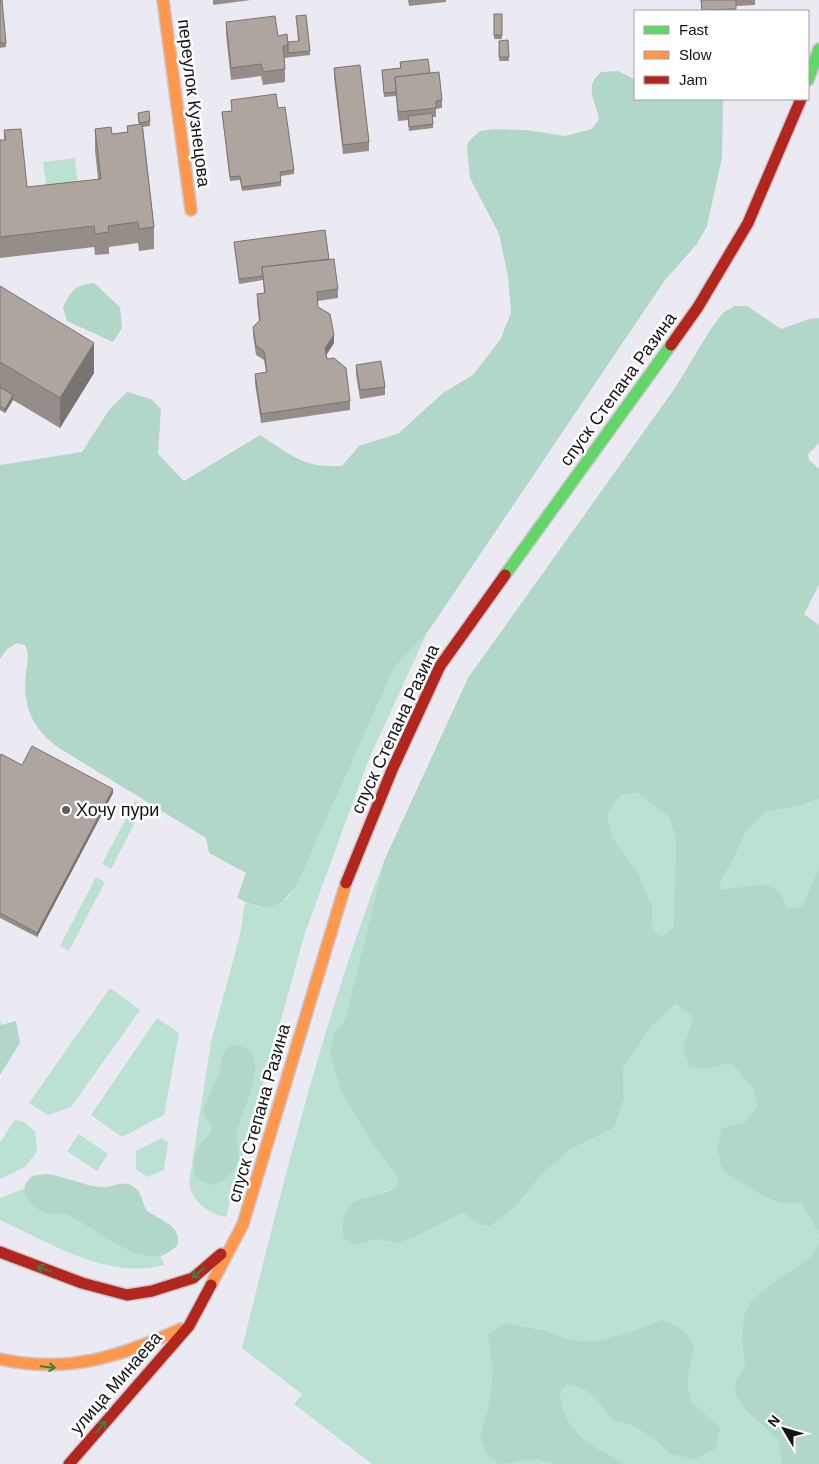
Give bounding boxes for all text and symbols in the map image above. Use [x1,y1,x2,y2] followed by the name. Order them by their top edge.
[634,10,809,100] legend
[174,18,214,189] street label: переулок Кузнецова
[679,21,709,38] text: Fast
[679,46,712,63] text: Slow
[679,71,707,88] text: Jam
[556,308,681,470] street label: спуск Степана Разина
[347,640,443,817] street label: спуск Степана Разина
[76,800,159,820] place label: Хочу пури
[60,804,72,816] marker: Хочу пури
[224,1021,294,1205] street label: спуск Степана Разина
[37,1264,52,1273] one-way arrow
[192,1268,205,1279] one-way arrow
[66,1327,166,1438] street label: улица Минаева
[40,1362,56,1371] one-way arrow
[759,1404,809,1454] north arrow
[764,1412,783,1430] text: N
[95,1421,106,1434] one-way arrow

